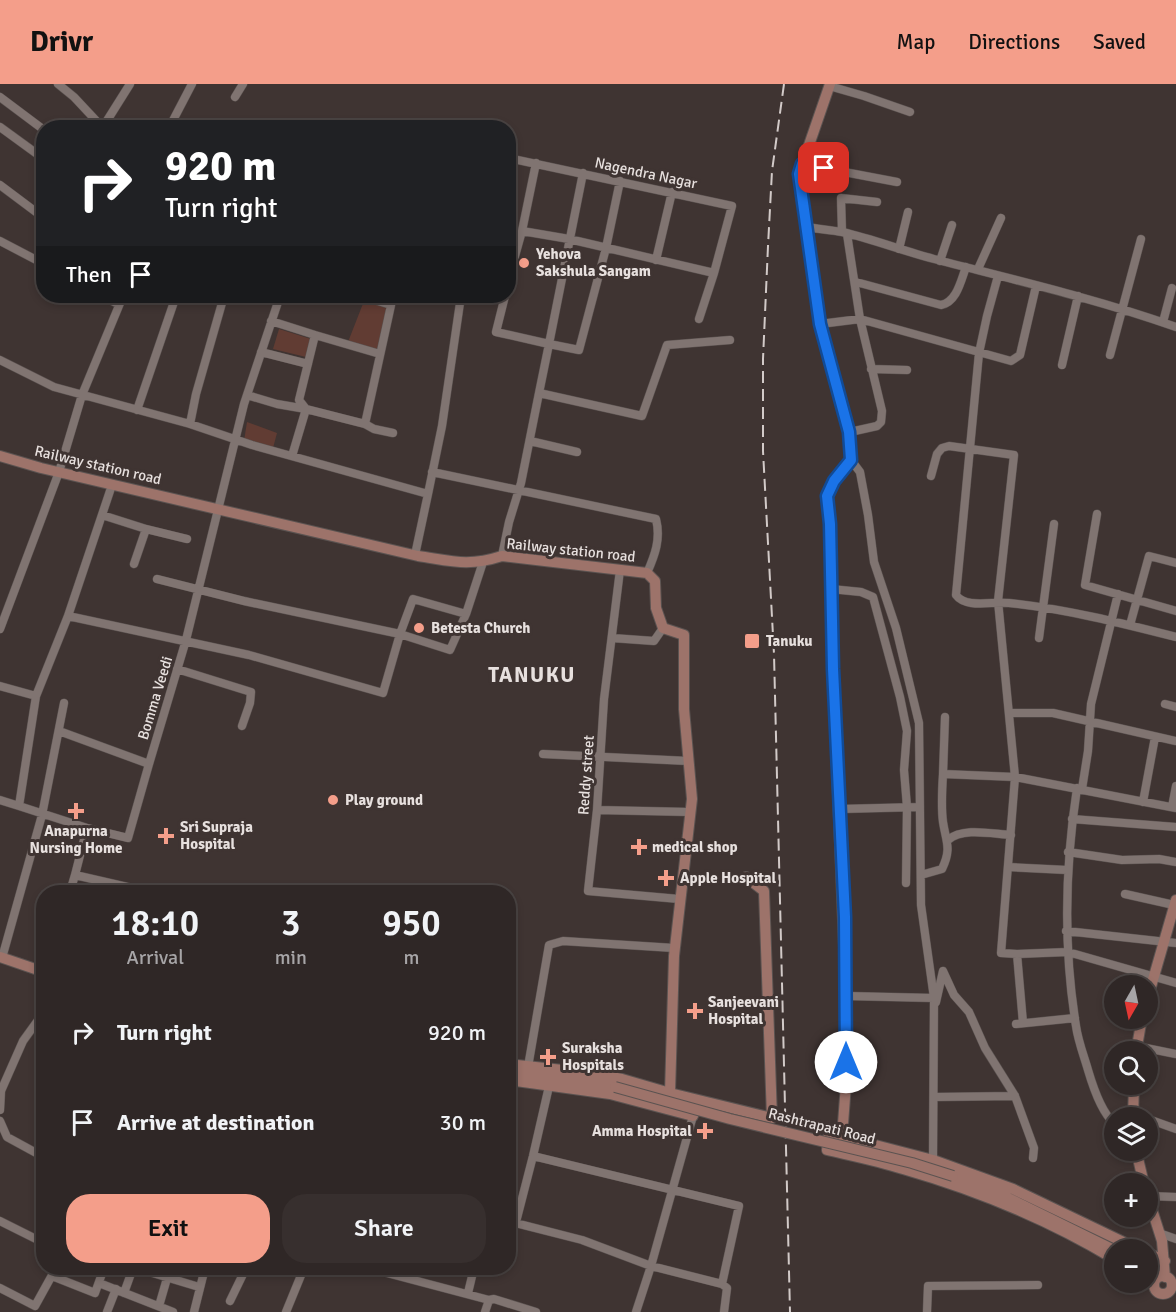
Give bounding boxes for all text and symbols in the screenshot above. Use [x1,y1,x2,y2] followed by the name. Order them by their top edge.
[30,25,93,59] text: Drivr
[897,29,935,55] text: Map
[968,29,1060,55] text: Directions
[1093,29,1146,55] text: Saved
[165,141,276,192] text: 920 m
[798,142,849,193] pin
[66,144,144,222] icon: right
[807,151,840,184] icon: arrive
[593,153,699,193] street label: Nagendra Nagar
[165,192,278,225] text: Turn right
[535,245,651,280] place label: Yehova Sakshula Sangam
[517,256,531,270] marker: Yehova Sakshula Sangam
[124,258,157,291] icon: arrive
[66,261,112,288] text: Then
[33,442,163,488] street label: Railway station road
[506,534,637,566] street label: Railway station road
[431,619,530,637] place label: Betesta Church
[412,621,426,635] marker: Betesta Church
[743,632,761,650] marker: Tanuku
[766,632,813,650] place label: Tanuku
[134,654,176,742] street label: Bomma Veedi
[488,662,576,688] district label: TANUKU
[574,735,598,815] street label: Reddy street
[345,791,423,809] place label: Play ground
[326,793,340,807] marker: Play ground
[67,802,85,820] marker: Anapurna Nursing Home
[180,818,253,853] place label: Sri Supraja Hospital
[29,822,123,857] place label: Anapurna Nursing Home
[157,827,175,845] marker: Sri Supraja Hospital
[630,838,648,856] marker: medical shop
[652,838,738,856] place label: medical shop
[657,869,675,887] marker: Apple Hospital
[680,869,777,887] place label: Apple Hospital
[111,901,199,946] text: 18:10
[281,901,301,946] text: 3
[382,901,441,946] text: 950
[127,945,184,970] text: Arrival
[275,945,307,970] text: min
[403,945,419,970] text: m
[1104,975,1158,1029] north arrow
[1104,975,1158,1293] map controls
[708,993,779,1028] place label: Sanjeevani Hospital
[686,1002,704,1020] marker: Sanjeevani Hospital
[66,1016,99,1049] icon: right
[117,1019,212,1046] text: Turn right
[428,1019,486,1046] text: 920 m
[814,1030,878,1094] position arrow
[562,1039,624,1074] place label: Suraksha Hospitals
[1104,1041,1158,1095] button: search
[539,1048,557,1066] marker: Suraksha Hospitals
[767,1104,877,1148] street label: Rashtrapati Road
[66,1106,99,1139] icon: arrive
[1104,1107,1158,1161] button: layers
[117,1109,314,1136] text: Arrive at destination
[440,1109,486,1136] text: 30 m
[592,1122,692,1140] place label: Amma Hospital
[696,1122,714,1140] marker: Amma Hospital
[1104,1173,1158,1227] button: +
[66,1194,270,1263] button: Exit
[282,1194,486,1263] button: Share
[1104,1239,1158,1293] button: −

